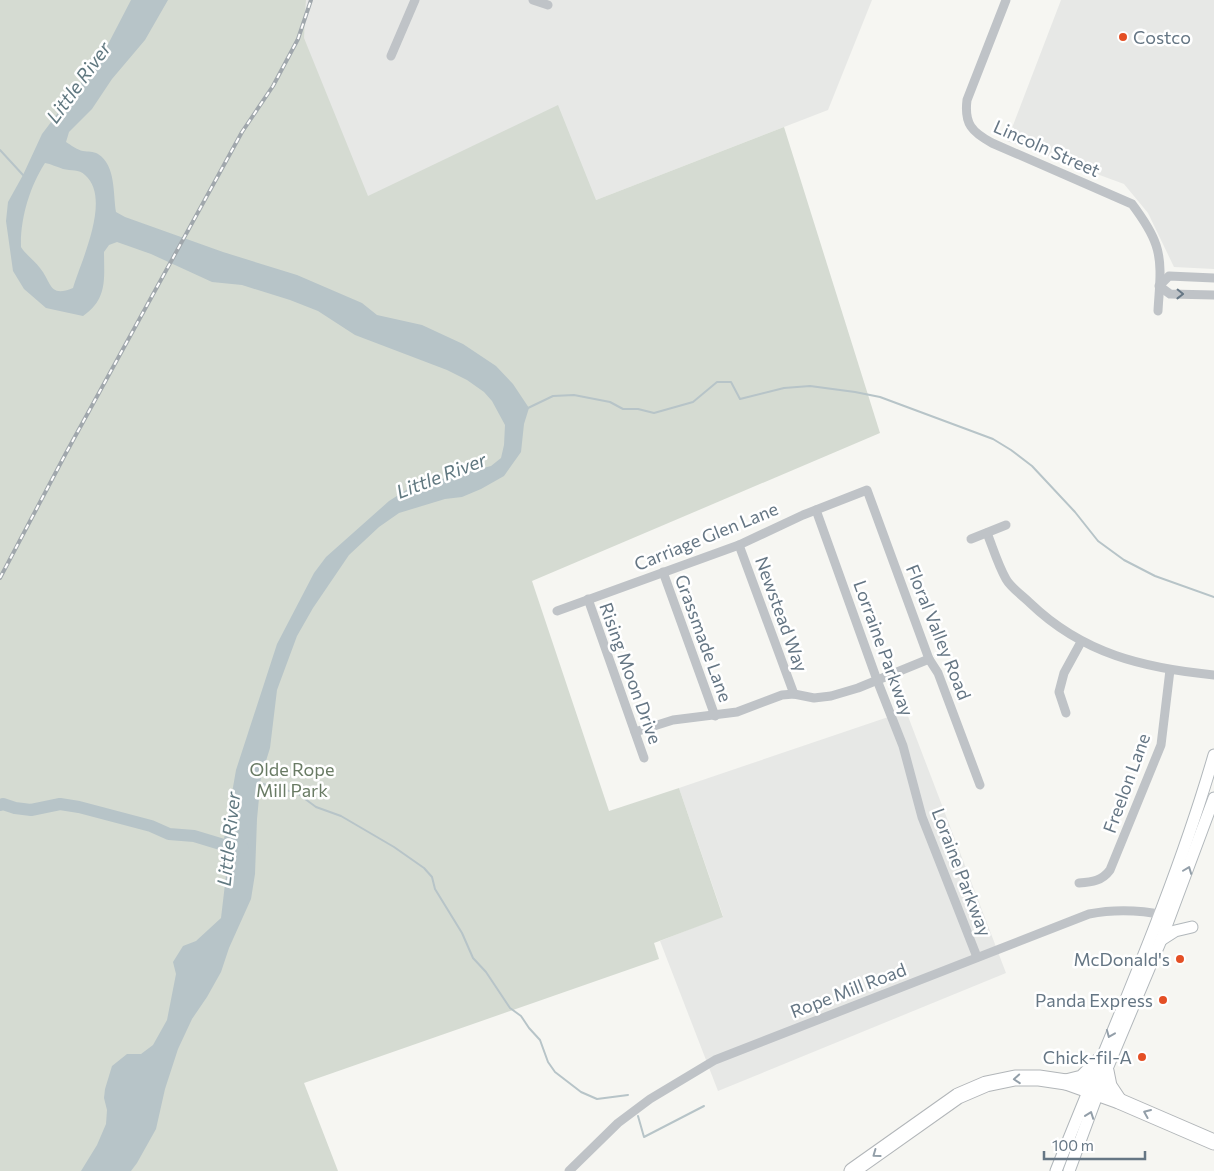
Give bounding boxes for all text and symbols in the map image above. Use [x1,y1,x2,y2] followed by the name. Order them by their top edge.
[1133,26,1191,48] place label: Costco
[1117,31,1129,43] marker: Costco
[41,36,116,127] water label: Little River
[990,115,1104,181] street label: Lincoln Street
[1177,289,1185,299] one-way arrow
[393,447,491,503] water label: Little River
[631,497,781,575] street label: Carriage Glen Lane
[751,553,813,675] street label: Newstead Way
[902,561,976,703] street label: Floral Valley Road
[671,571,737,705] street label: Grassmade Lane
[849,577,919,719] street label: Lorraine Parkway
[595,599,667,747] street label: Rising Moon Drive
[1098,730,1154,836] street label: Freelon Lane
[250,758,334,801] park label: Olde Rope Mill Park
[212,789,245,887] water label: Little River
[927,805,997,939] street label: Loraine Parkway
[1182,866,1192,875] one-way arrow
[1073,948,1170,970] place label: McDonald's
[1174,953,1186,965] marker: McDonald's
[787,958,909,1022] street label: Rope Mill Road
[1035,989,1153,1011] place label: Panda Express
[1157,994,1169,1006] marker: Panda Express
[1106,1029,1117,1038] one-way arrow
[1043,1046,1132,1068] place label: Chick-fil-A
[1136,1051,1148,1063] marker: Chick-fil-A
[1013,1073,1021,1084] one-way arrow
[1143,1108,1152,1119] one-way arrow
[1084,1111,1094,1119] one-way arrow
[1044,1128,1145,1160] scale bar
[1052,1136,1094,1154] text: 100 m
[873,1148,882,1157] one-way arrow

